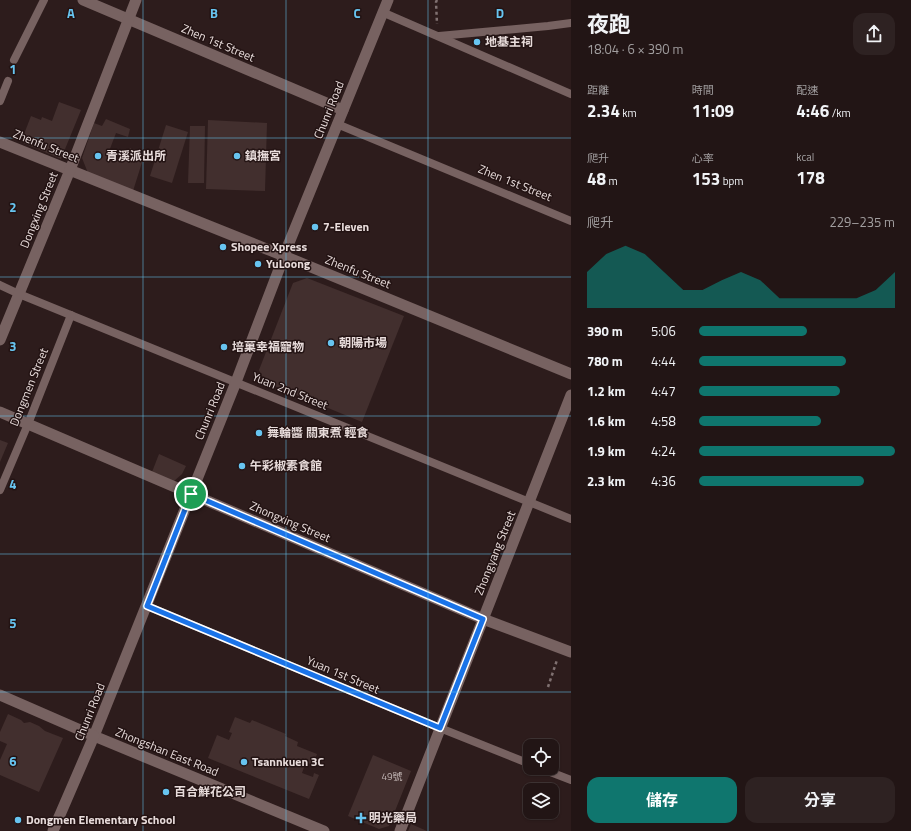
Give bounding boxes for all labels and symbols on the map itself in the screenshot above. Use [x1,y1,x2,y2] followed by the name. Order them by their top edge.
[67,3,75,23] text: A
[210,3,218,23] text: B
[353,3,361,23] text: C
[496,3,504,23] text: D
[179,19,259,67] street label: Zhen 1st Street
[485,32,533,51] place label: 地基主祠
[472,37,482,47] marker: 地基主祠
[9,59,17,79] text: 1
[308,78,349,142] street label: Chunri Road
[10,124,83,168] street label: Zhenfu Street
[106,146,166,165] place label: 青溪派出所
[245,146,281,165] place label: 鎮撫宮
[93,151,103,161] marker: 青溪派出所
[232,151,242,161] marker: 鎮撫宮
[475,159,556,206] street label: Zhen 1st Street
[15,168,63,251] street label: Dongxing Street
[9,197,17,217] text: 2
[323,217,369,236] place label: 7-Eleven
[310,222,320,232] marker: 7-Eleven
[231,237,308,256] place label: Shopee Xpress
[218,242,228,252] marker: Shopee Xpress
[322,250,395,294] street label: Zhenfu Street
[266,254,311,273] place label: YuLoong
[253,259,263,269] marker: YuLoong
[339,333,387,352] place label: 朝陽市場
[9,336,17,356] text: 3
[232,337,304,356] place label: 培菓幸福寵物
[326,338,336,348] marker: 朝陽市場
[219,342,229,352] marker: 培菓幸福寵物
[4,344,53,429] street label: Dongmen Street
[249,367,332,415] street label: Yuan 2nd Street
[189,379,230,443] street label: Chunri Road
[267,423,368,442] place label: 舞輪醬 關東煮 輕食
[254,428,264,438] marker: 舞輪醬 關東煮 輕食
[250,456,322,475] place label: 午彩椒素食館
[237,461,247,471] marker: 午彩椒素食館
[9,474,17,494] text: 4
[174,477,208,511] pin
[247,496,334,547] street label: Zhongxing Street
[469,507,520,598] street label: Zhongyang Street
[9,613,17,633] text: 5
[304,651,383,699] street label: Yuan 1st Street
[69,680,110,744] street label: Chunri Road
[113,722,222,781] street label: Zhongshan East Road
[9,751,17,771] text: 6
[252,752,324,771] place label: Tsannkuen 3C
[239,757,249,767] marker: Tsannkuen 3C
[381,769,403,784] house number: 49號
[174,782,246,801] place label: 百合鮮花公司
[161,787,171,797] marker: 百合鮮花公司
[369,808,417,827] place label: 明光藥局
[26,810,176,829] place label: Dongmen Elementary School
[356,813,366,823] marker: 明光藥局
[13,815,23,825] marker: Dongmen Elementary School

